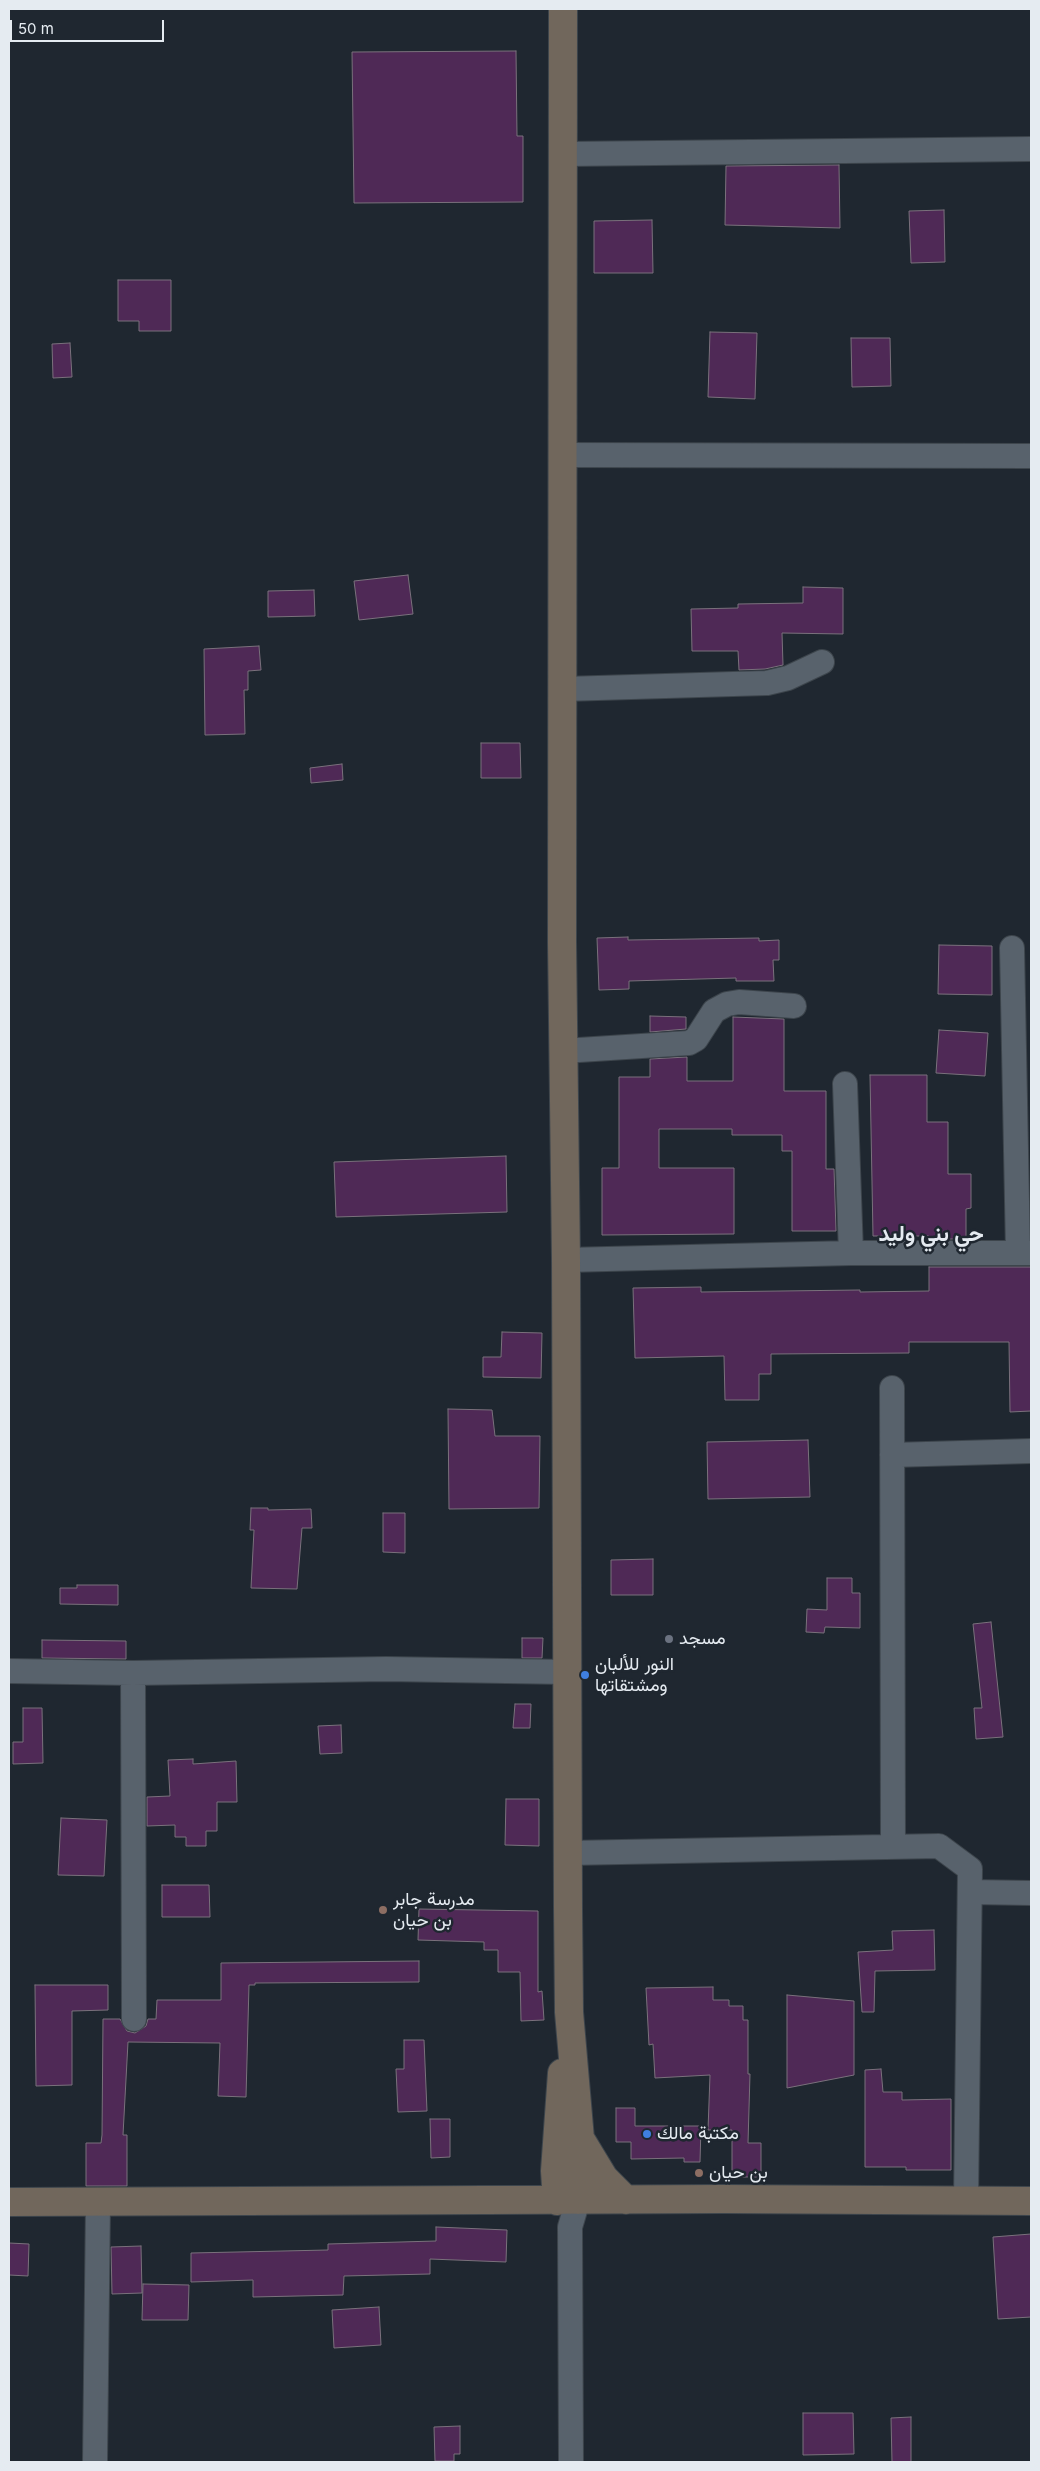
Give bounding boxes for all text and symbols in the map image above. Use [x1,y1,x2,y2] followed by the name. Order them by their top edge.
[12,10,166,42] scale bar
[18,19,54,38] text: 50 m
[878,1221,984,1247] district label: حي بني وليد
[679,1628,726,1650] place label: مسجد
[663,1633,675,1645] marker: مسجد
[595,1654,674,1696] place label: النور للألبان ومشتقاتها
[579,1669,591,1681] marker: النور للألبان ومشتقاتها
[393,1889,475,1932] place label: مدرسة جابر بن حيان
[377,1904,389,1916] marker: مدرسة جابر بن حيان
[657,2123,739,2145] place label: مكتبة مالك
[641,2128,653,2140] marker: مكتبة مالك
[709,2162,768,2184] place label: بن حيان
[693,2167,705,2179] marker: بن حيان

